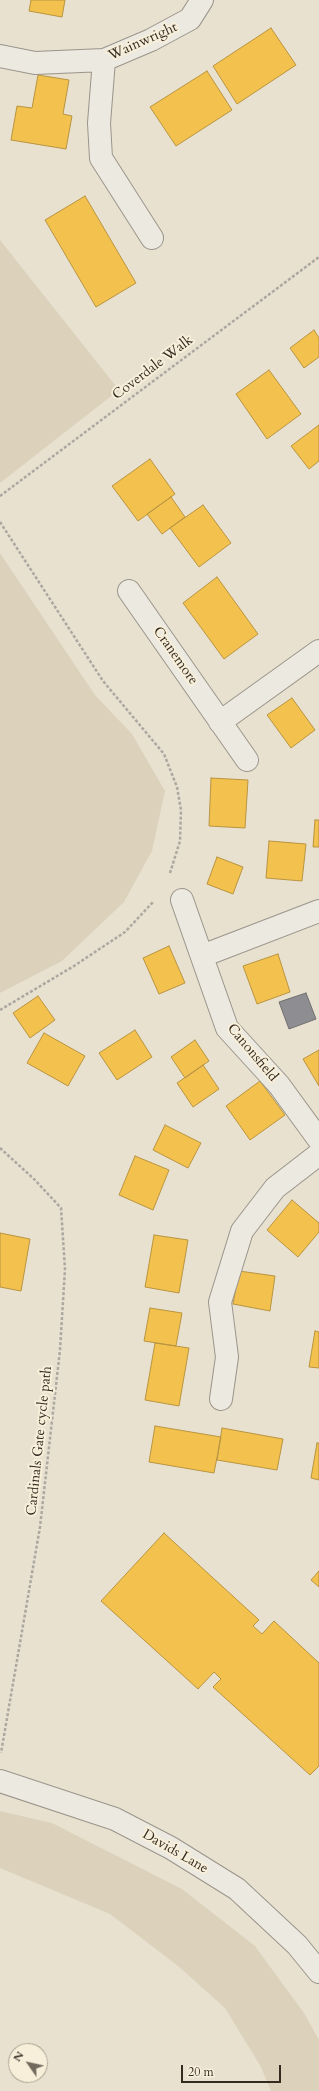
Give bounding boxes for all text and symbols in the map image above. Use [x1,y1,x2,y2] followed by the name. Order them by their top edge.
[106,19,180,65] street label: Wainwright
[109,332,197,404] street label: Coverdale Walk
[149,624,201,688] street label: Cranemore
[223,1021,281,1085] street label: Canonsfield
[24,1365,56,1517] street label: Cardinals Gate cycle path
[139,1826,211,1878] street label: Davids Lane
[8,2043,48,2083] north arrow
[10,2048,27,2065] text: N
[183,2057,283,2083] scale bar
[188,2064,214,2080] text: 20 m

